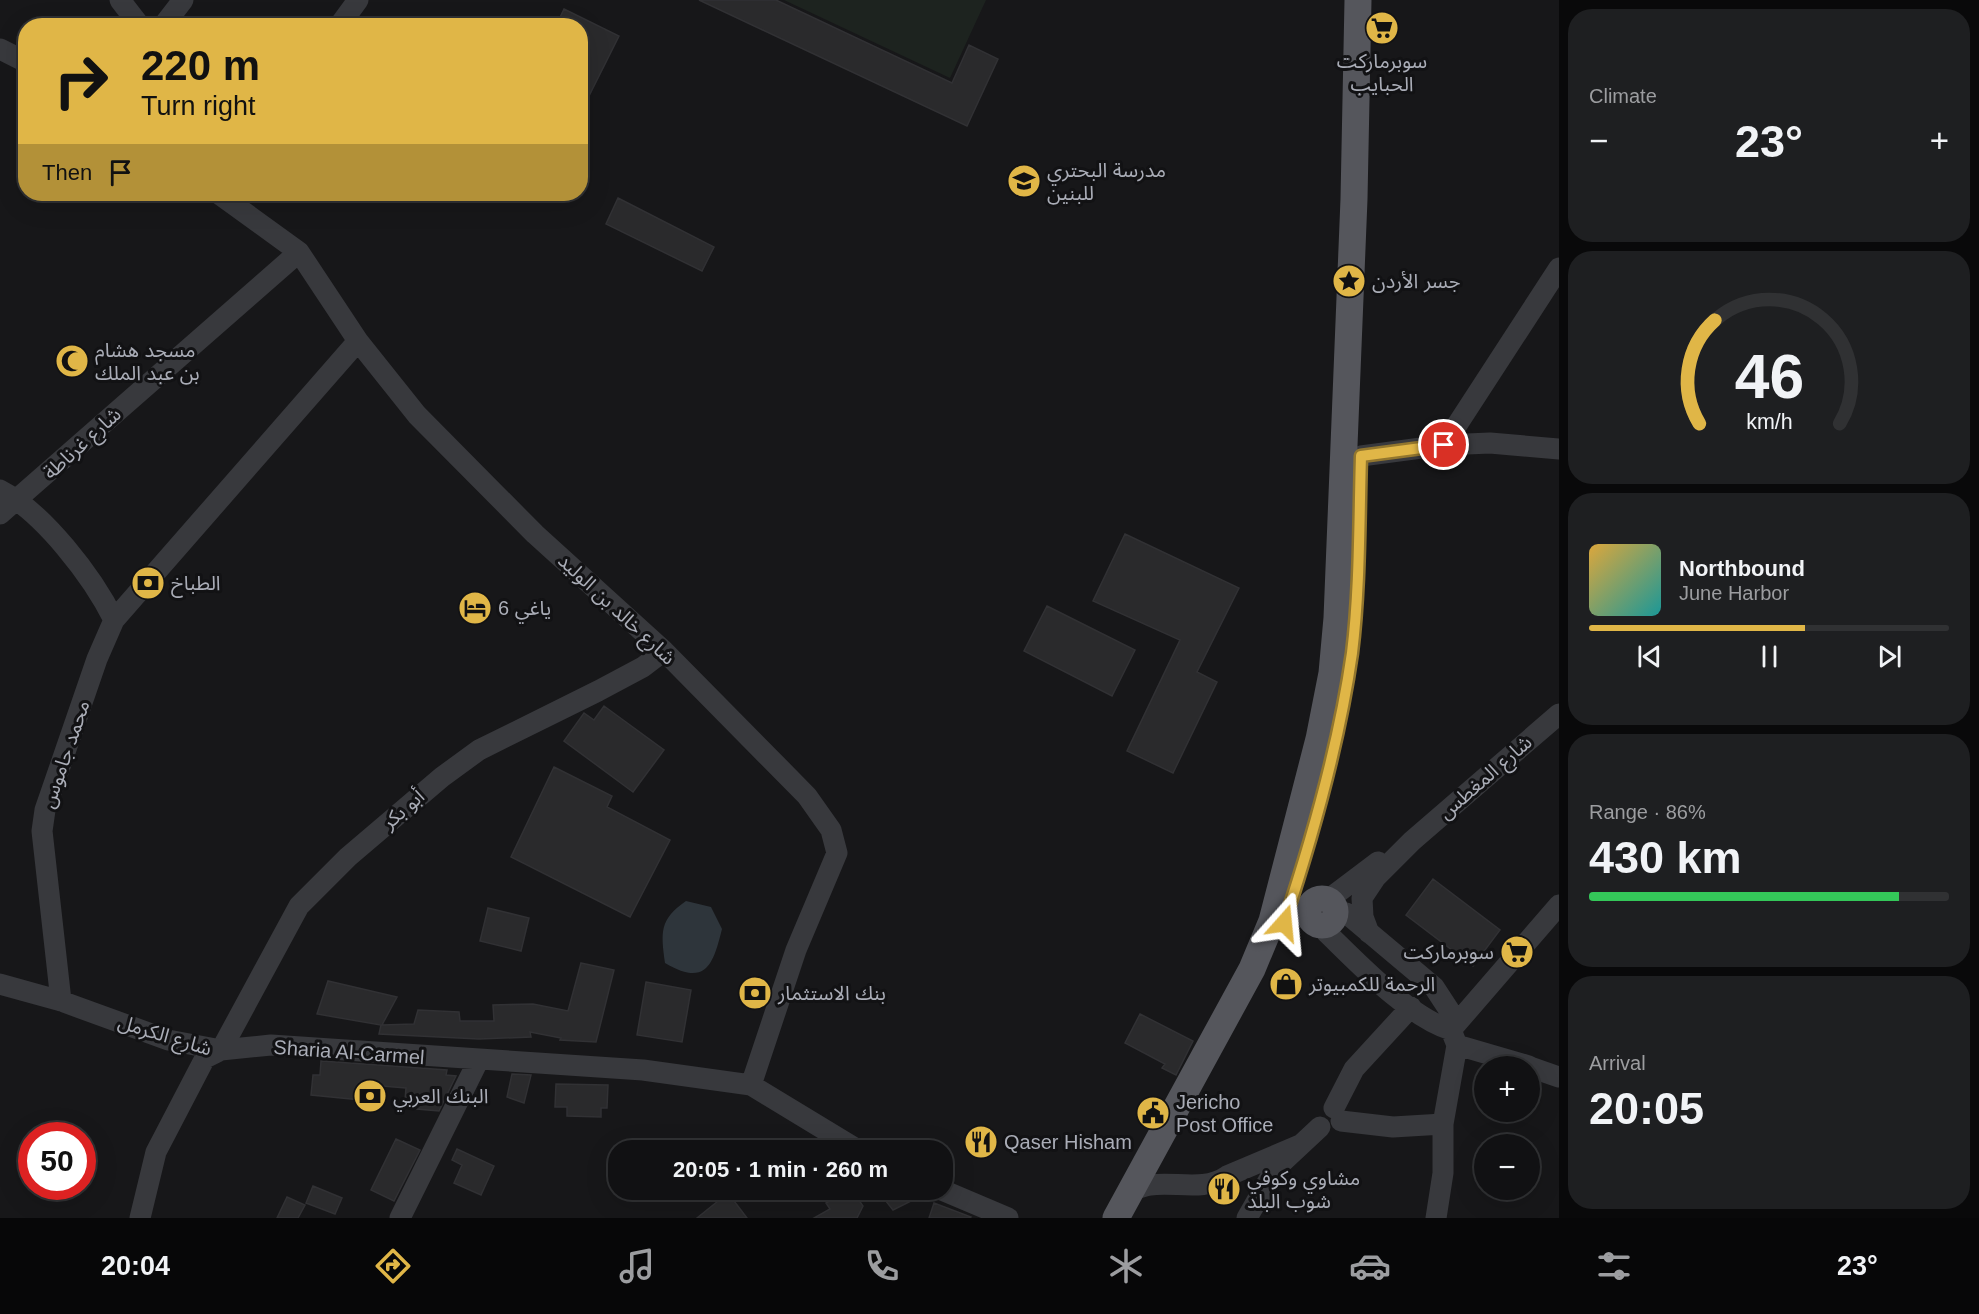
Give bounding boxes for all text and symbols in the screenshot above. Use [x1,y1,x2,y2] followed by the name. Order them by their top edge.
[1364,10,1400,46] supermarket icon: سوبرماركت الحبايب
[42,42,120,120] icon: right
[141,42,260,89] text: 220 m
[1337,50,1427,95] place label: سوبرماركت الحبايب
[1589,85,1657,107] text: Climate
[141,91,256,121] text: Turn right
[1735,116,1803,167] text: 23°
[1589,122,1608,159] text: −
[1930,122,1949,159] text: +
[104,156,137,189] icon: arrive
[1047,159,1166,205] place label: مدرسة البحتري للبنين
[42,160,92,185] text: Then
[1006,163,1042,199] school or university icon: مدرسة البحتري للبنين
[1331,263,1367,299] place icon: جسر الأردن
[1372,270,1461,293] place label: جسر الأردن
[95,339,200,385] place label: مسجد هشام بن عبد الملك
[1734,342,1804,411] text: 46
[54,343,90,379] mosque icon: مسجد هشام بن عبد الملك
[39,403,128,486] street label: شارع غرناطة
[1746,411,1792,435] text: km/h
[1418,419,1469,470] pin
[1427,428,1460,461] icon: arrive
[551,549,680,672] street label: شارع خالد بن الوليد
[1679,556,1805,581] text: Northbound
[130,565,166,601] bank icon: الطباخ
[171,572,221,598] place label: الطباخ
[1679,582,1789,604] text: June Harbor
[457,590,493,626] hotel icon: ياغي 6
[498,597,551,624] place label: ياغي 6
[1633,640,1666,673] icon: previous
[1753,640,1786,673] icon: pause
[1873,640,1906,673] icon: next
[36,697,95,811] street label: محمد جاموس
[1434,731,1539,826] street label: شارع المغطس
[376,784,429,835] street label: أبو بكر
[1589,801,1706,823] text: Range · 86%
[1589,832,1742,883] text: 430 km
[1252,891,1316,955] position arrow
[1499,934,1535,970] supermarket icon: سوبرماركت
[1403,941,1494,964] place label: سوبرماركت
[1268,966,1304,1002] shop icon: الرحمة للكمبيوتر
[1308,973,1435,996] place label: الرحمة للكمبيوتر
[737,975,773,1011] bank icon: بنك الاستثمار
[777,982,886,1005] place label: بنك الاستثمار
[114,1010,215,1064] street label: شارع الكرمل
[273,1036,425,1068] street label: Sharia Al-Carmel
[1589,1052,1646,1074] text: Arrival
[1474,1056,1540,1200] map controls
[1474,1056,1540,1122] button: +
[352,1078,388,1114] bank icon: البنك العربي
[1589,1083,1704,1134] text: 20:05
[393,1085,488,1112] place label: البنك العربي
[1176,1091,1273,1136] place label: Jericho Post Office
[1135,1095,1171,1131] public building icon: Jericho Post Office
[18,1122,96,1200] speed limit sign: 50
[963,1124,999,1160] restaurant icon: Qaser Hisham
[1004,1131,1132,1153] place label: Qaser Hisham
[1474,1134,1540,1200] button: −
[673,1157,888,1182] text: 20:05 · 1 min · 260 m
[1247,1167,1360,1213] place label: مشاوي وكوفي شوب البلد
[1206,1171,1242,1207] restaurant icon: مشاوي وكوفي شوب البلد
[372,1245,414,1287] icon: directions
[616,1245,658,1287] icon: music
[861,1245,903,1287] icon: phone
[1105,1245,1147,1287] icon: climate
[1349,1245,1391,1287] icon: car
[1593,1245,1635,1287] icon: filters
[101,1251,170,1281] text: 20:04
[1837,1251,1878,1281] text: 23°

